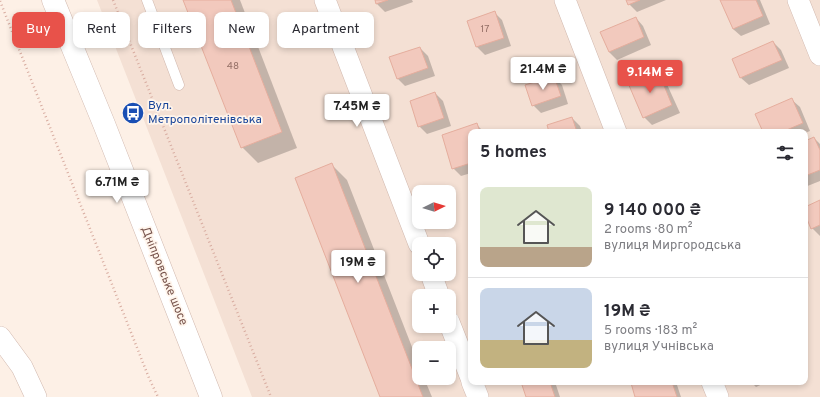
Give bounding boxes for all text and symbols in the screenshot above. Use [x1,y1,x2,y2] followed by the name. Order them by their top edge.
[12,12,65,48] chip: Buy
[73,12,130,48] chip: Rent
[138,12,206,48] chip: Filters
[214,12,269,48] chip: New
[277,12,374,48] chip: Apartment
[481,23,489,36] house number: 17
[506,57,580,91] pin: 21.4M ₴
[227,60,239,73] house number: 48
[613,60,687,94] pin: 9.14M ₴
[519,62,567,78] text: 21.4M ₴
[626,65,674,81] text: 9.14M ₴
[320,94,394,128] pin: 7.45M ₴
[148,98,262,128] place label: Вул. Метрополітенівська
[333,99,381,115] text: 7.45M ₴
[120,100,146,126] bus stop icon: Вул. Метрополітенівська
[480,142,547,164] text: 5 homes
[774,142,796,164] icon: filters
[80,170,154,204] pin: 6.71M ₴
[95,175,139,191] text: 6.71M ₴
[412,185,456,229] north arrow
[412,185,456,385] map controls
[604,200,701,222] text: 9 140 000 ₴
[512,203,560,251] icon: home
[604,222,693,238] text: 2 rooms · 80 m²
[137,224,191,328] street label: Дніпровське шосе
[412,237,456,281] button: locate
[604,238,741,254] text: вулиця Миргородська
[330,250,386,284] pin: 19M ₴
[340,255,376,271] text: 19M ₴
[412,289,456,333] button: +
[604,301,650,323] text: 19M ₴
[512,304,560,352] icon: home
[604,323,697,339] text: 5 rooms · 183 m²
[604,339,714,355] text: вулиця Учнівська
[412,341,456,385] button: −

